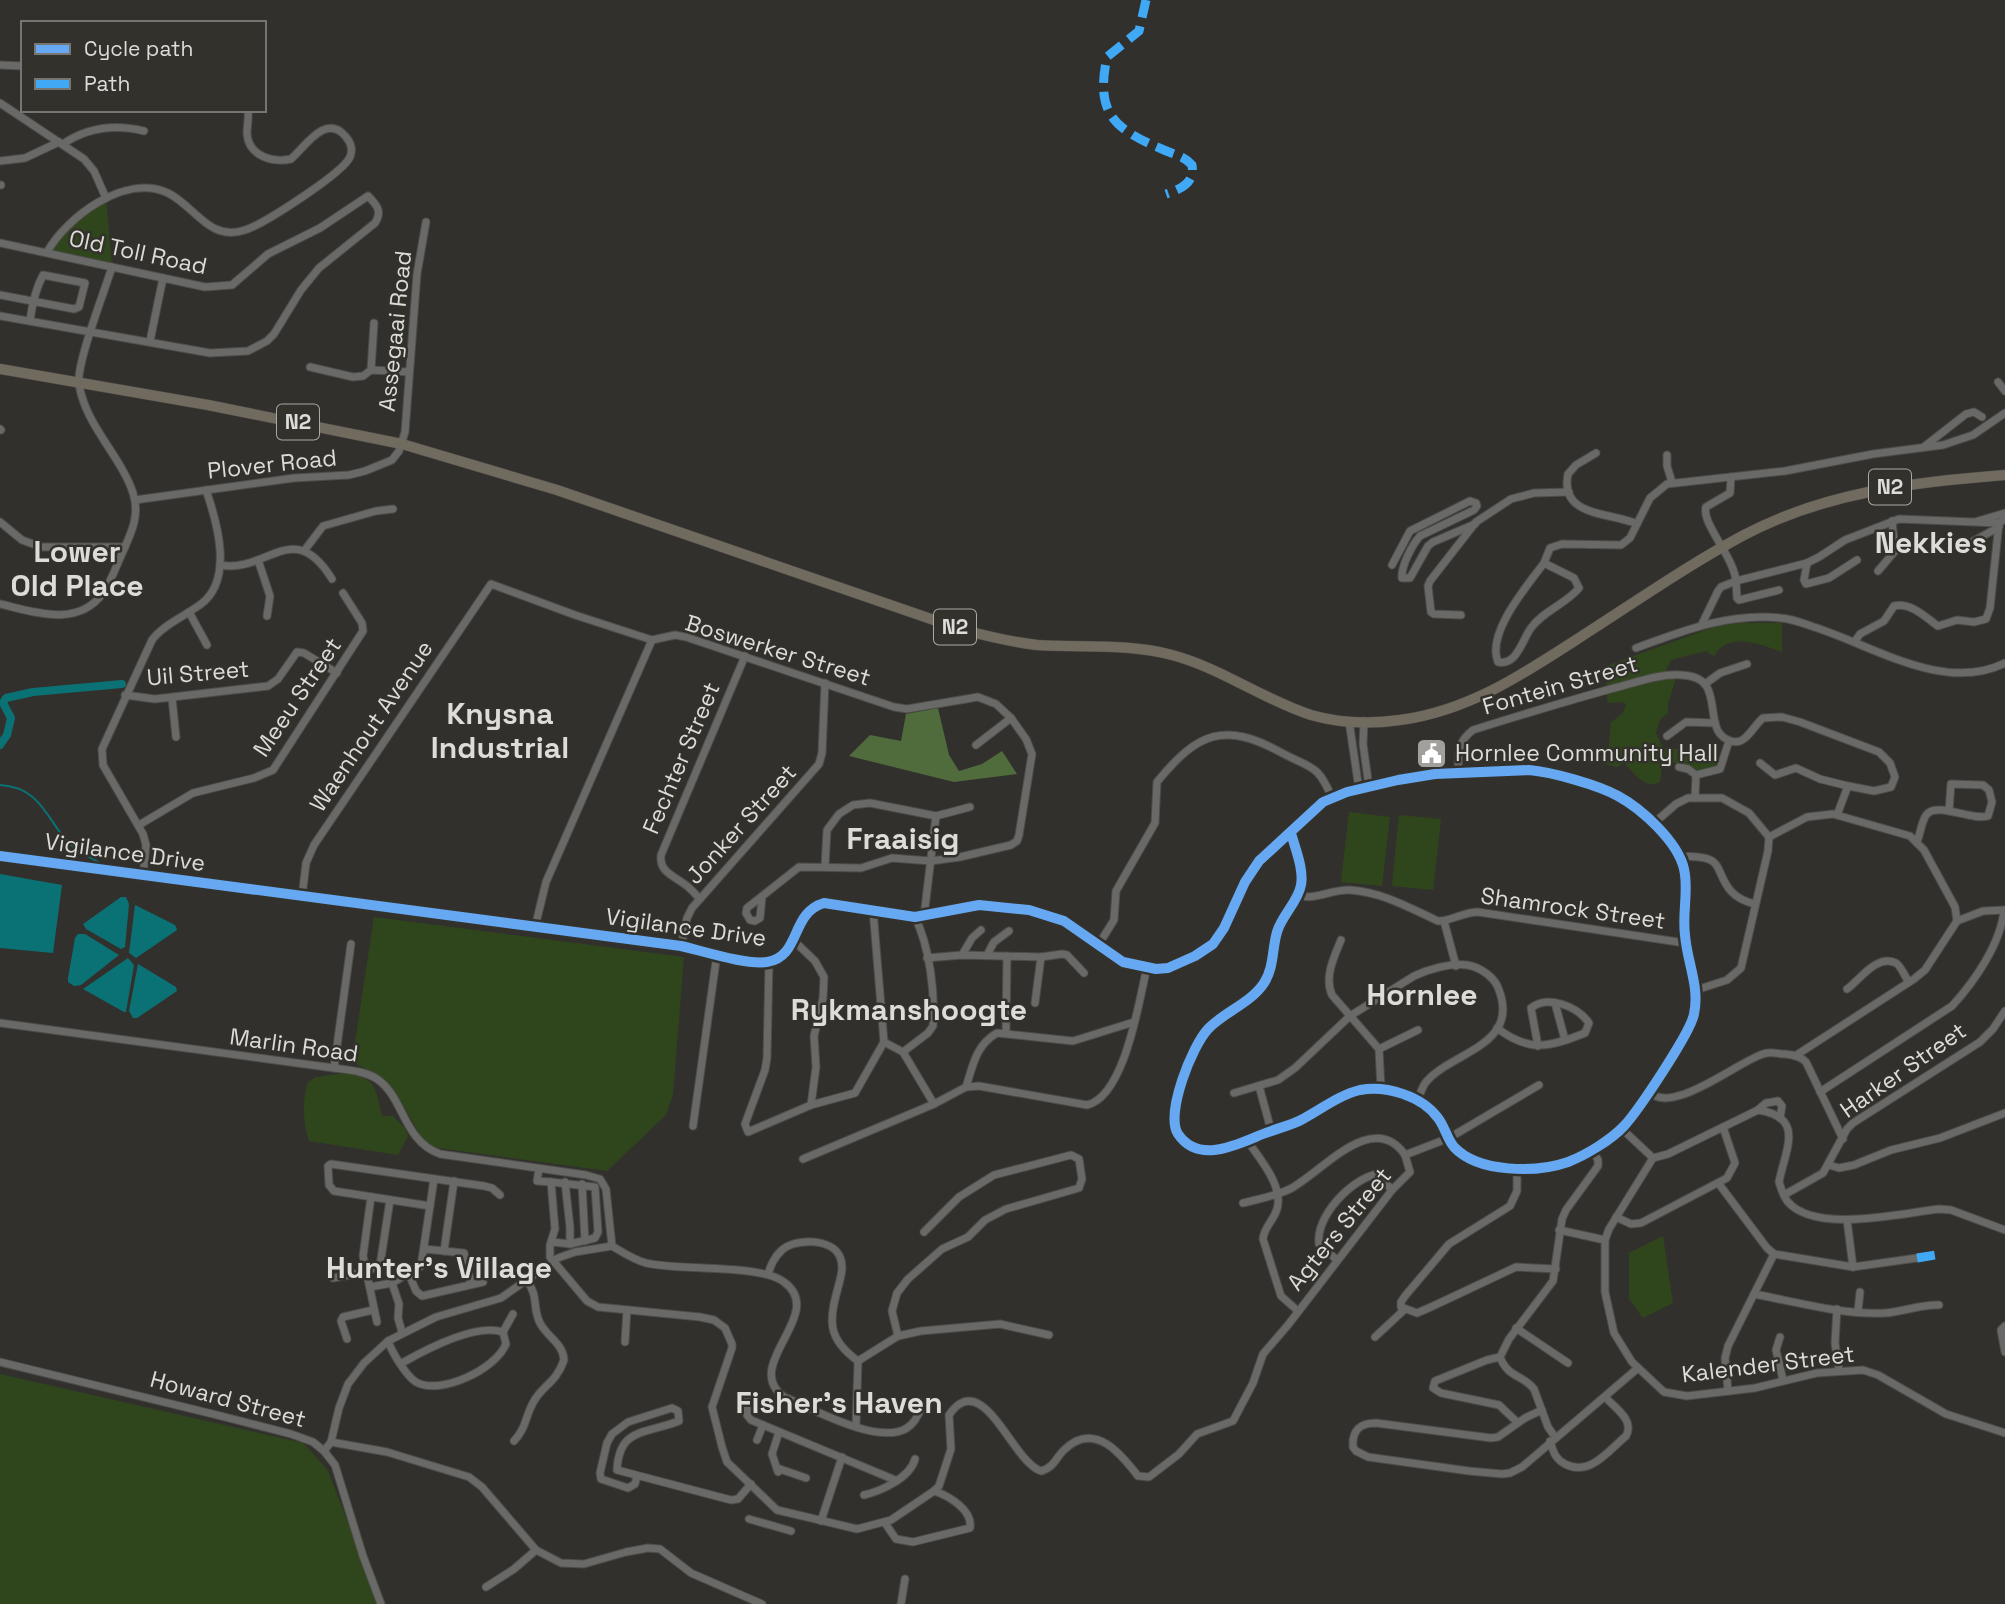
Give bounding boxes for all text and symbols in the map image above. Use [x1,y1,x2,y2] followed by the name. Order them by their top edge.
[21,21,266,112] legend
[84,35,193,62] text: Cycle path
[84,70,130,97] text: Path
[66,223,210,281] street label: Old Toll Road
[372,249,418,413] street label: Assegaai Road
[277,404,319,440] road number: N2
[206,442,338,486] street label: Plover Road
[1869,470,1911,504] road number: N2
[1875,523,1987,562] district label: Nekkies
[10,532,144,605] district label: Lower Old Place
[682,608,874,692] street label: Boswerker Street
[934,610,976,644] road number: N2
[246,632,348,762] street label: Meeu Street
[303,635,439,817] street label: Waenhout Avenue
[1479,649,1641,721] street label: Fontein Street
[145,654,251,692] street label: Uil Street
[636,678,726,838] street label: Fechter Street
[431,694,569,767] district label: Knysna Industrial
[1415,736,1449,770] public building icon: Hornlee Community Hall
[1455,738,1718,768] place label: Hornlee Community Hall
[679,758,803,890] street label: Jonker Street
[846,819,960,858] district label: Fraaisig
[43,826,207,878] street label: Vigilance Drive
[1479,880,1667,936] street label: Shamrock Street
[604,901,768,953] street label: Vigilance Drive
[1367,975,1478,1014] district label: Hornlee
[791,990,1027,1029] district label: Rykmanshoogte
[1834,1015,1972,1125] street label: Harker Street
[228,1021,360,1069] street label: Marlin Road
[1280,1161,1398,1297] street label: Agters Street
[326,1248,552,1287] district label: Hunter's Village
[1680,1339,1856,1389] street label: Kalender Street
[147,1364,309,1434] street label: Howard Street
[735,1383,943,1422] district label: Fisher's Haven

